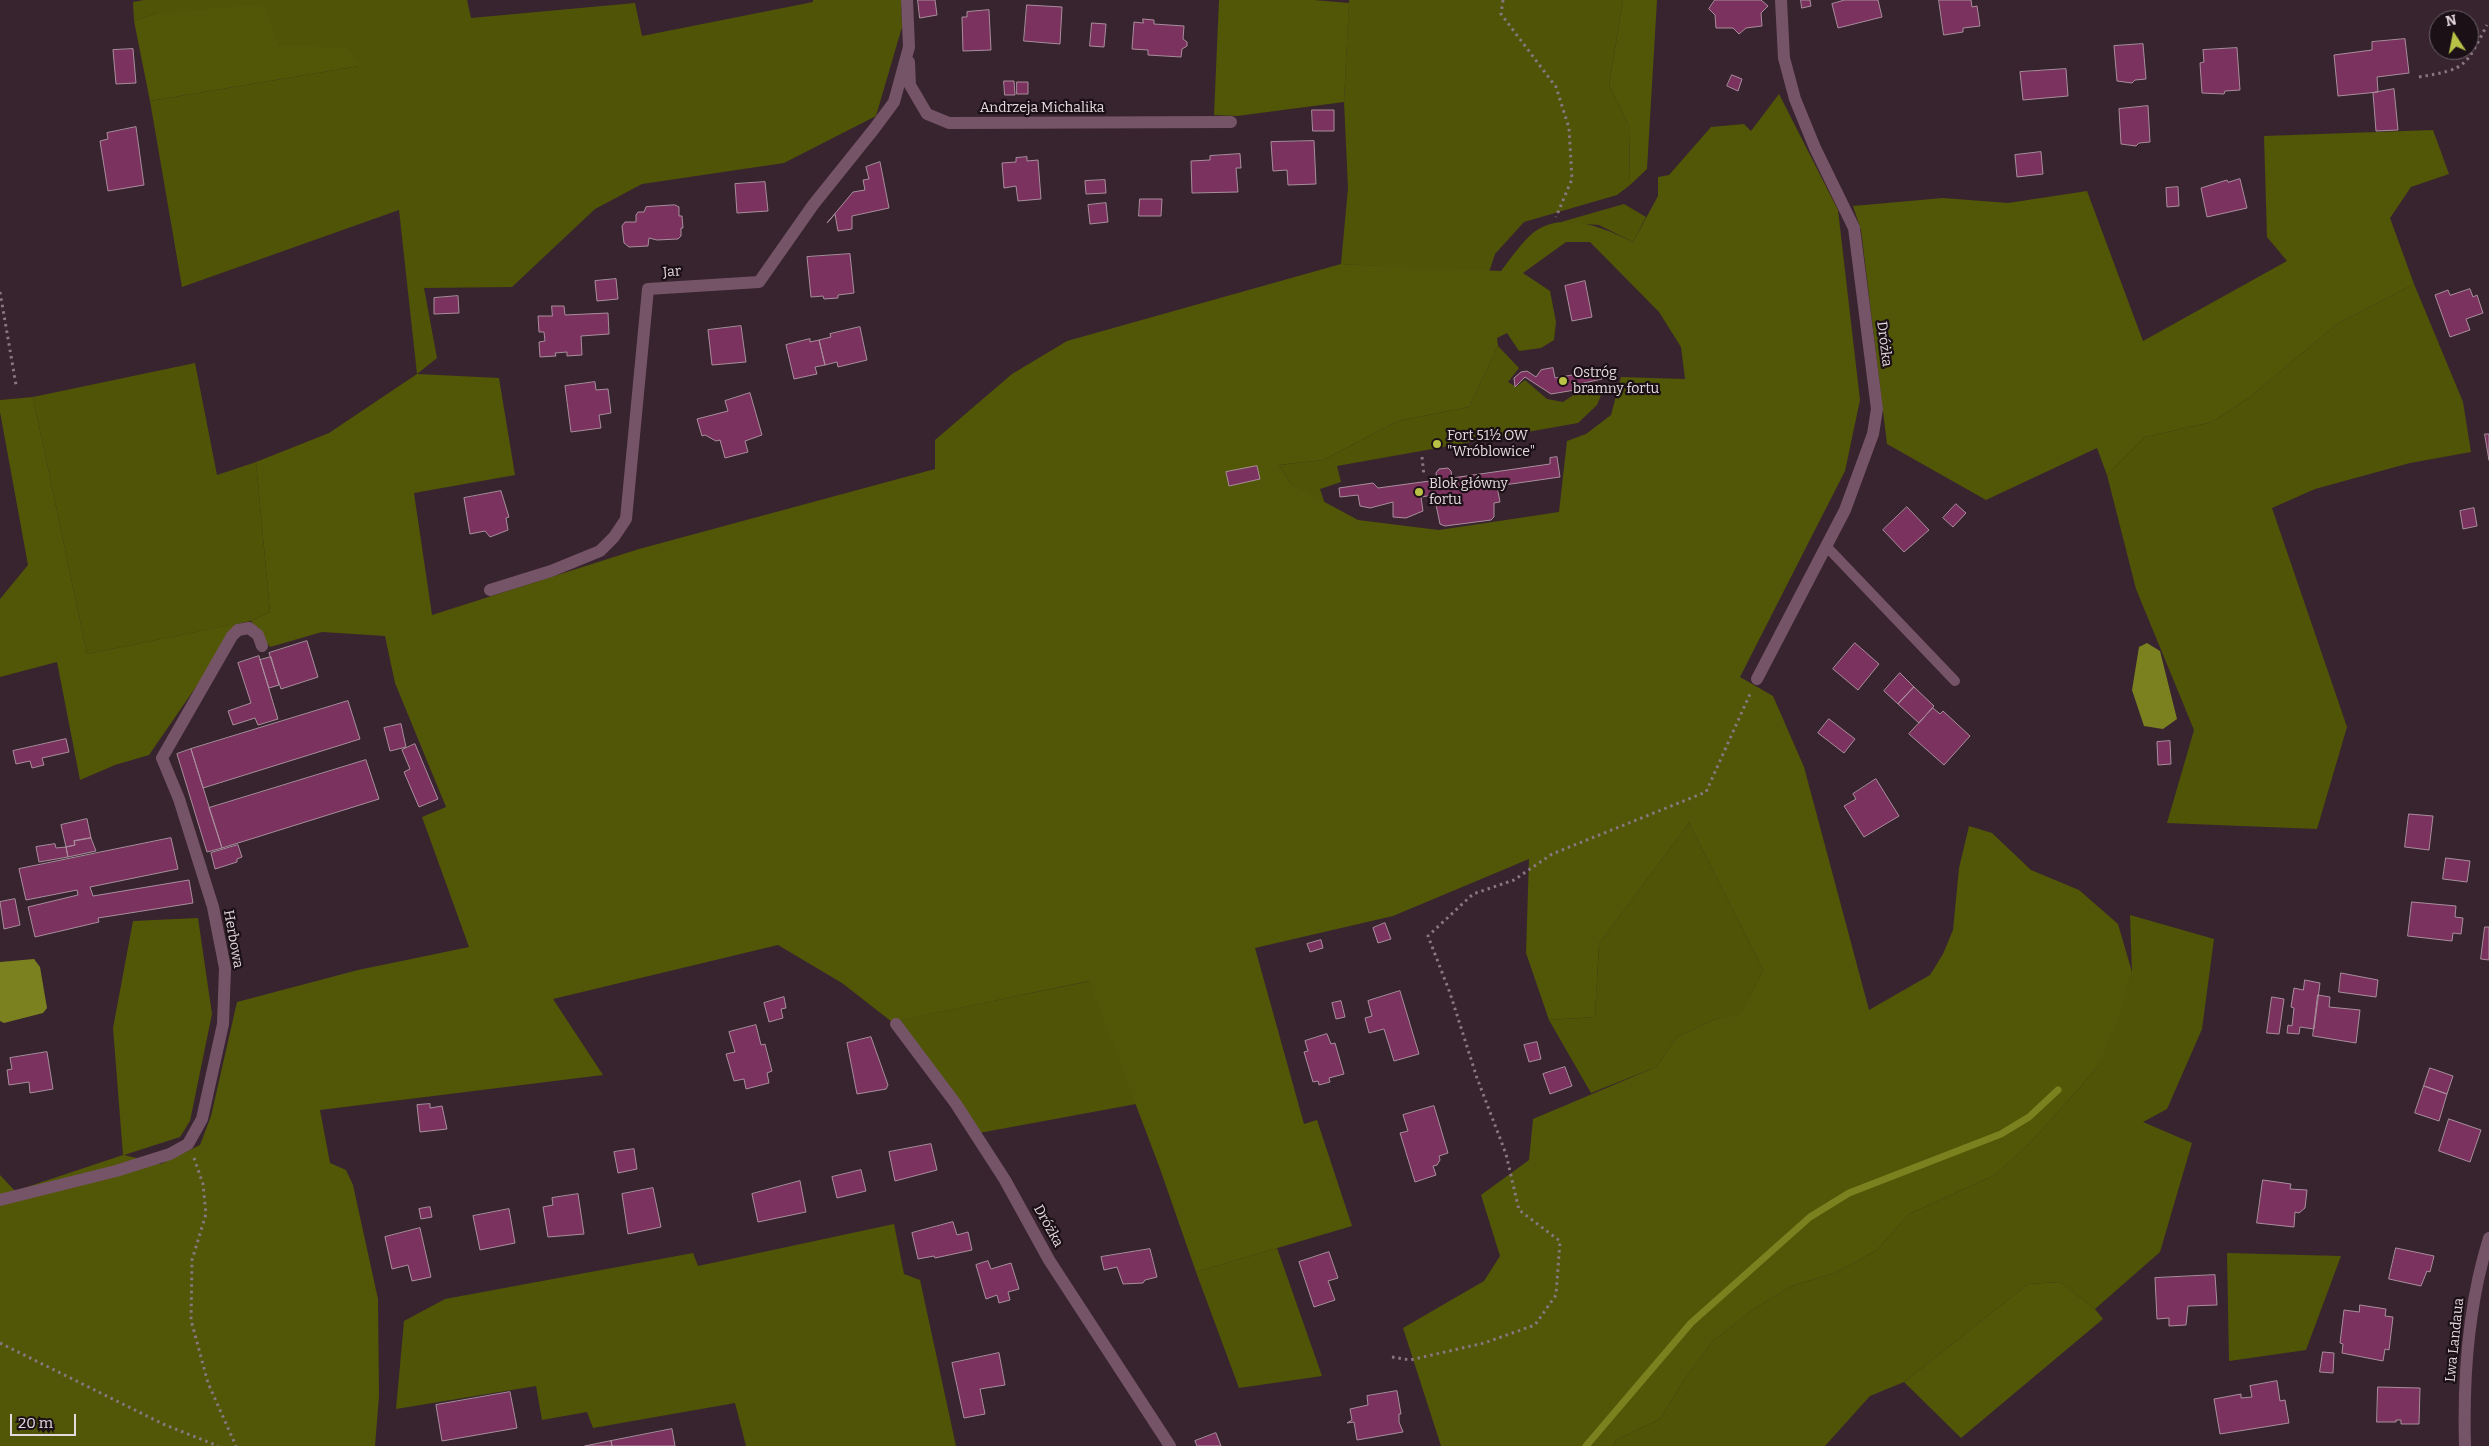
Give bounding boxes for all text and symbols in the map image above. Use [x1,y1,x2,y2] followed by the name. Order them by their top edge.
[2429,10,2479,60] north arrow
[2444,11,2458,30] text: N
[980,100,1104,116] street label: Andrzeja Michalika
[662,263,682,281] street label: Jar
[1873,320,1895,368] street label: Dróżka
[1573,365,1659,398] place label: Ostróg bramny fortu
[1557,375,1569,387] marker: Ostróg bramny fortu
[1447,428,1535,461] place label: Fort 51½ OW "Wróblowice"
[1431,438,1443,450] marker: Fort 51½ OW "Wróblowice"
[1429,476,1508,508] place label: Blok główny fortu
[1413,486,1425,498] marker: Blok główny fortu
[220,909,246,969] street label: Herbowa
[1030,1202,1066,1250] street label: Dróżka
[2442,1297,2468,1383] street label: Lwa Landaua
[12,1404,79,1436] scale bar
[18,1414,53,1432] text: 20 m

